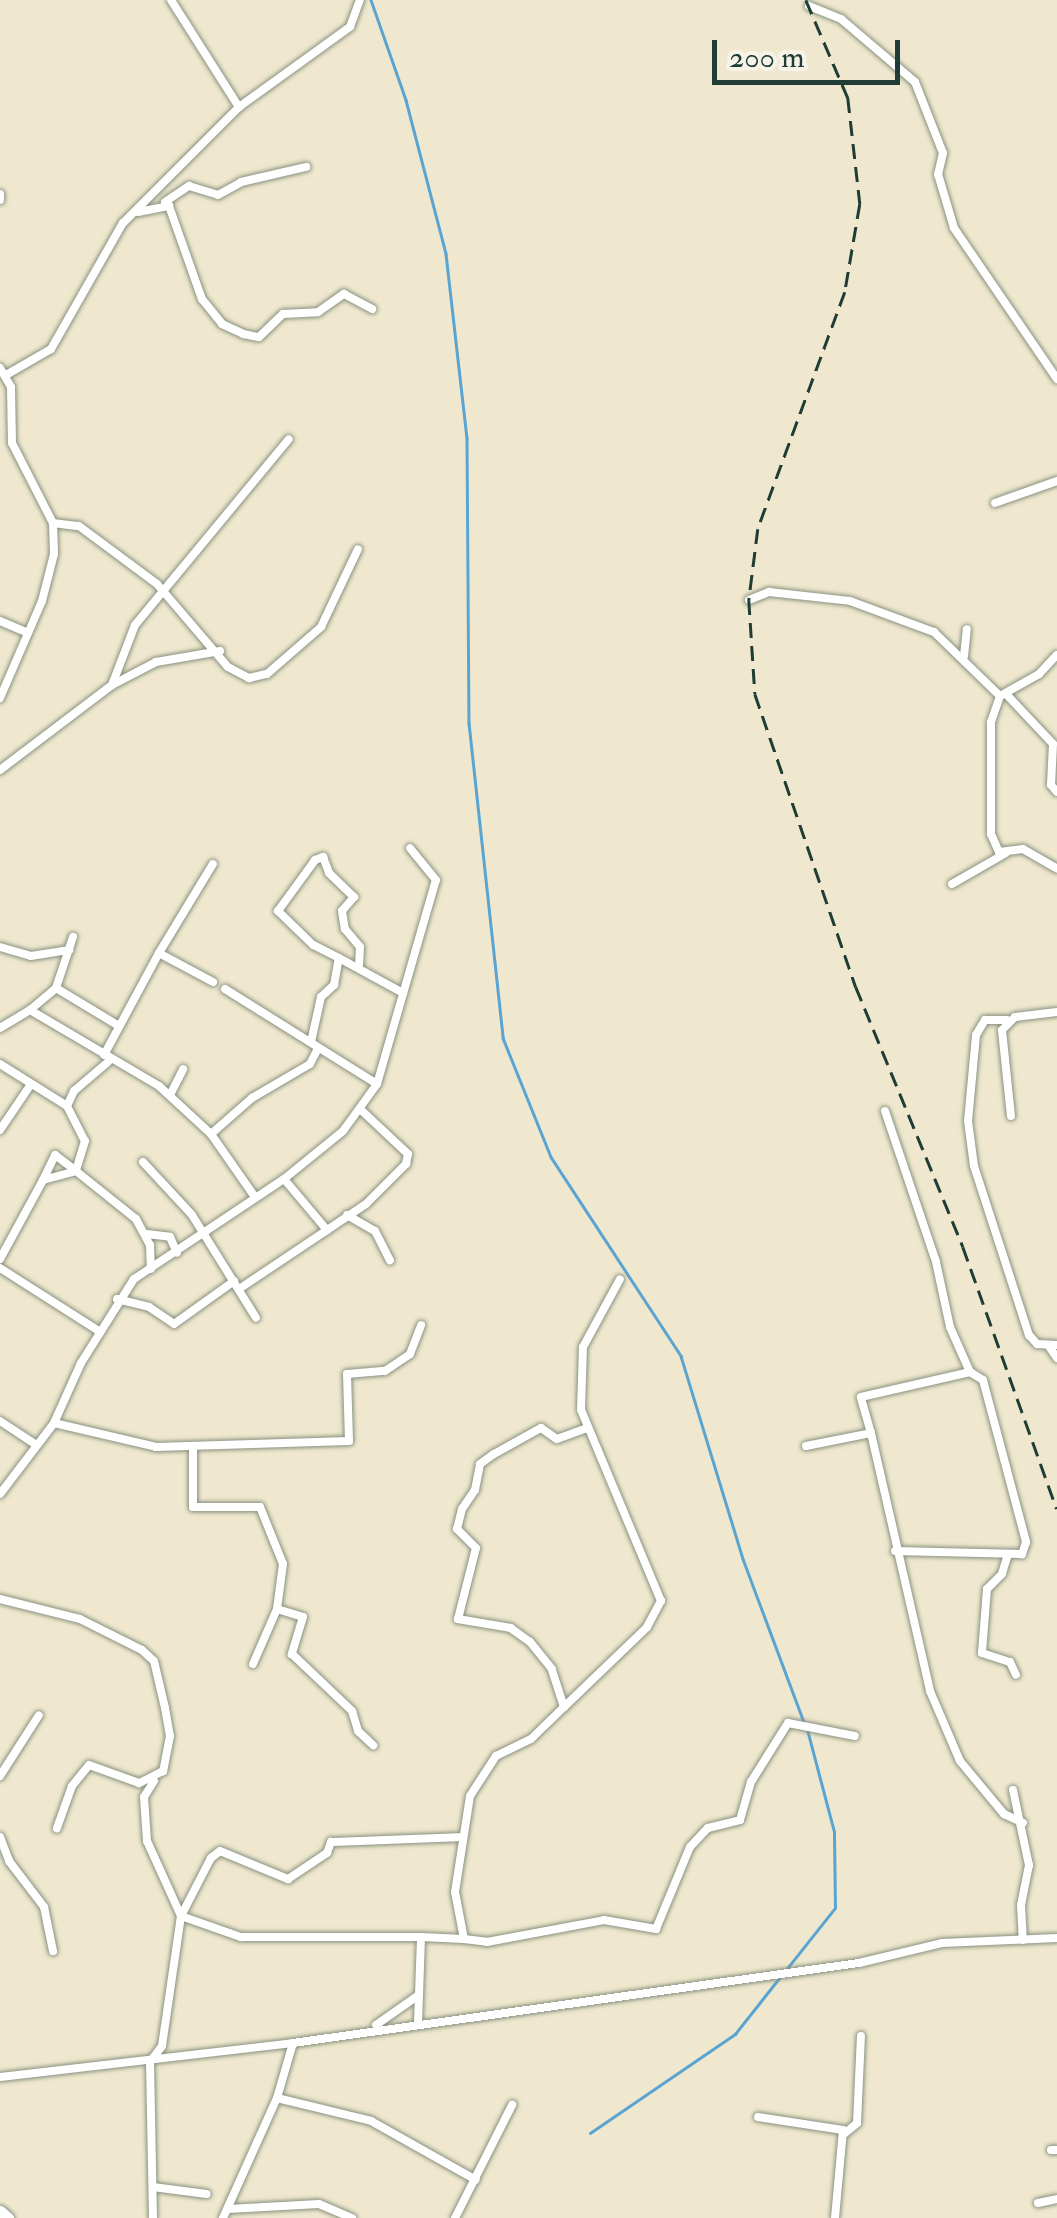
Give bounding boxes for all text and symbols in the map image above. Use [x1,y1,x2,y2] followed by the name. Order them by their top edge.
[717,20,904,82] scale bar
[729,39,805,76] text: 200 m

